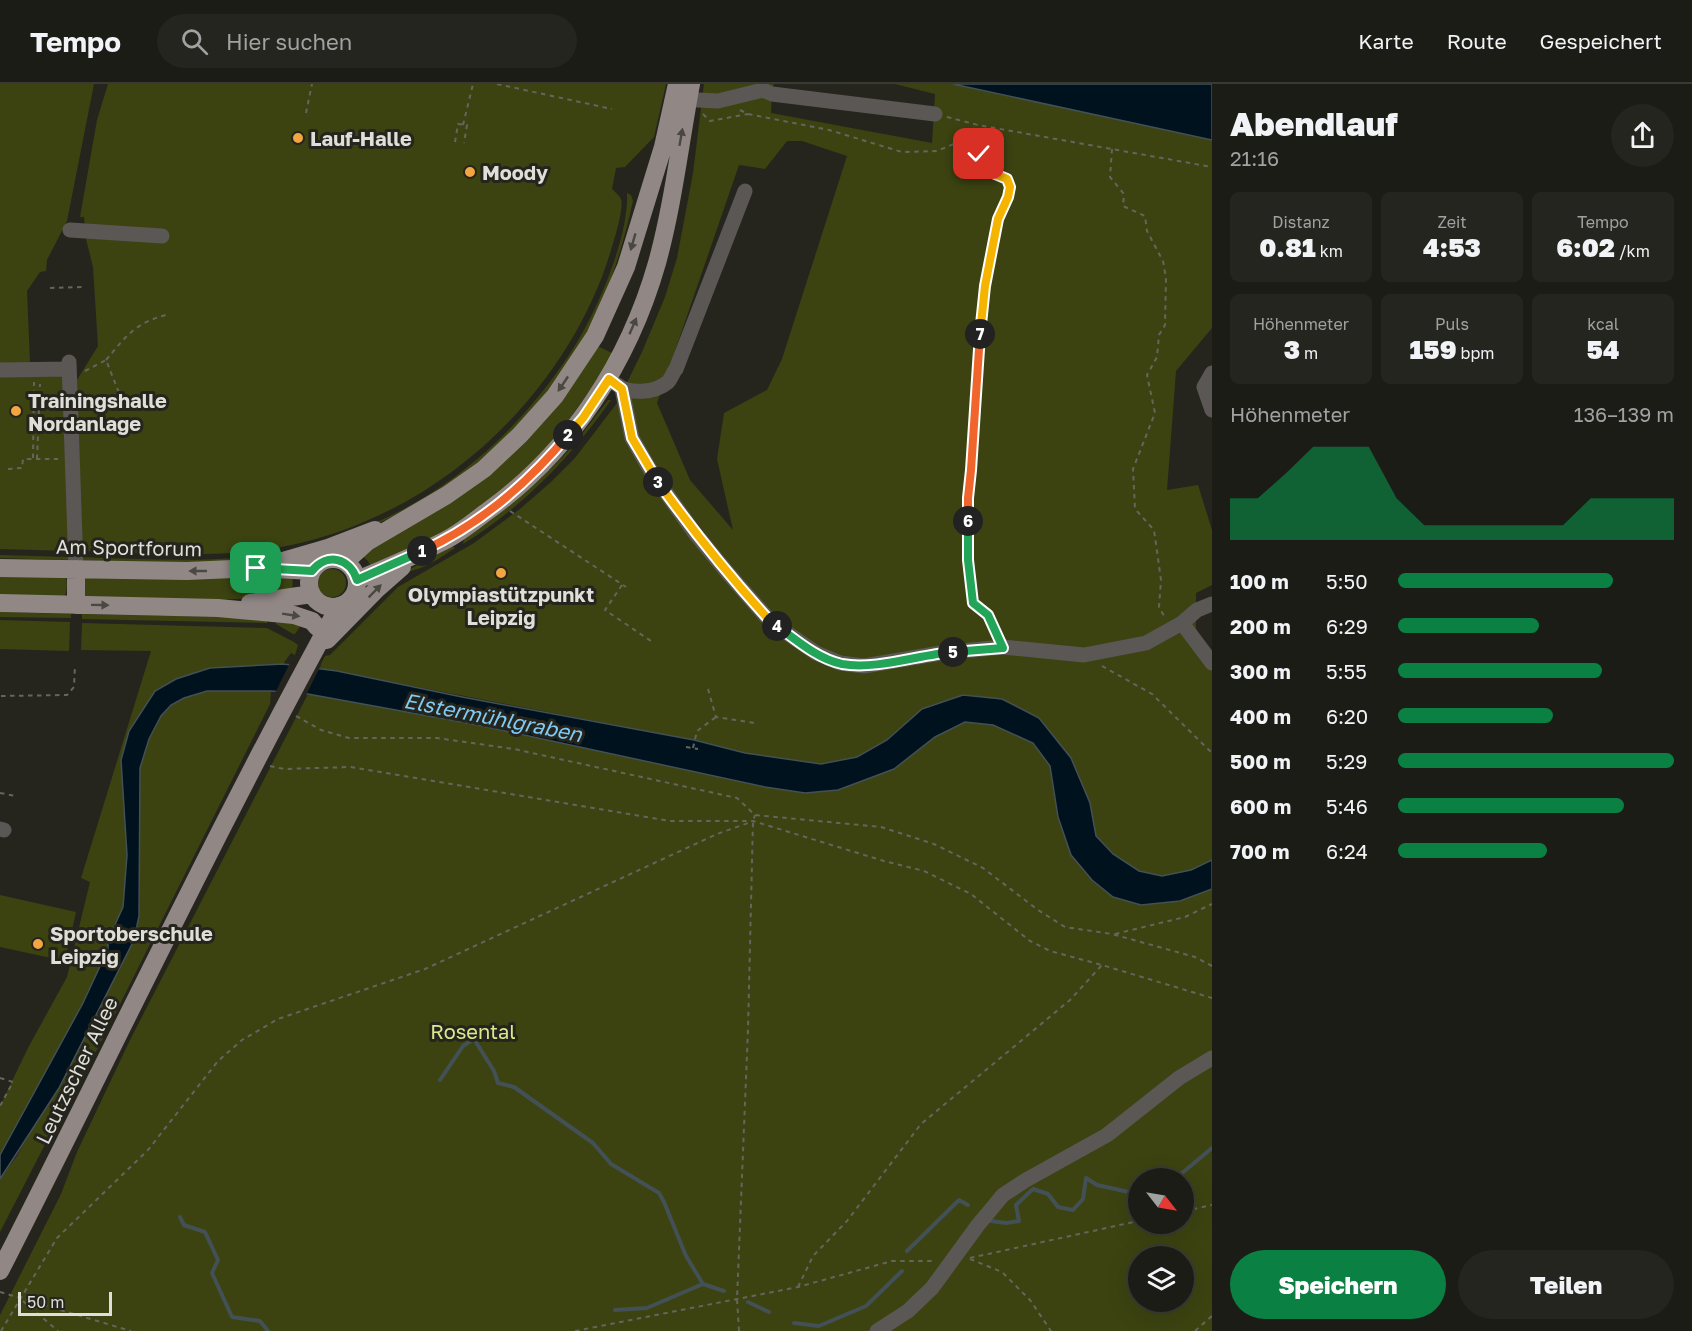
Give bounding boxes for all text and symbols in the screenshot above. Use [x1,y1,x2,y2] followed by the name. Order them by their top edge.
[157,14,577,68] search box
[30,25,121,58] text: Tempo
[178,25,211,58] icon: search
[226,28,352,55] text: Hier suchen
[1358,28,1414,54] text: Karte
[1447,28,1507,54] text: Route
[1540,28,1662,54] text: Gespeichert
[1230,104,1398,143] text: Abendlauf
[1611,104,1674,167] button: share
[310,126,412,150] place label: Lauf-Halle
[677,128,686,147] one-way arrow
[953,128,1004,179] pin
[291,131,305,145] marker: Lauf-Halle
[962,137,995,170] icon: check
[1230,146,1279,170] text: 21:16
[482,160,548,184] place label: Moody
[463,165,477,179] marker: Moody
[1272,212,1330,232] text: Distanz
[1437,212,1467,232] text: Zeit
[1577,212,1629,232] text: Tempo
[1259,232,1316,263] text: 0.81
[1423,232,1481,263] text: 4:53
[1556,232,1615,263] text: 6:02
[628,233,637,251] one-way arrow
[1316,241,1343,261] text: km
[1615,241,1650,261] text: /km
[1253,314,1349,334] text: Höhenmeter
[1435,314,1469,334] text: Puls
[1587,314,1619,334] text: kcal
[629,317,638,334] one-way arrow
[965,319,995,349] pin: 7
[976,324,984,344] text: 7
[1284,334,1300,365] text: 3
[1410,334,1457,365] text: 159
[1587,334,1619,365] text: 54
[1300,343,1318,363] text: m
[1457,343,1494,363] text: bpm
[558,376,569,392] one-way arrow
[28,388,167,435] place label: Trainingshalle Nordanlage
[1230,402,1350,426] text: Höhenmeter
[1574,402,1674,426] text: 136–139 m
[9,404,23,418] marker: Trainingshalle Nordanlage
[553,420,583,450] pin: 2
[563,425,573,445] text: 2
[643,467,673,497] pin: 3
[653,472,663,492] text: 3
[953,506,983,536] pin: 6
[963,511,973,531] text: 6
[56,534,202,560] street label: Am Sportforum
[407,536,437,566] pin: 1
[418,541,426,561] text: 1
[230,542,281,593] pin
[239,551,272,584] icon: arrive
[189,566,208,576] one-way arrow
[494,566,508,580] marker: Olympiastützpunkt Leipzig
[1230,569,1289,593] text: 100 m
[1326,569,1368,593] text: 5:50
[408,582,594,629] place label: Olympiastützpunkt Leipzig
[368,584,383,598] one-way arrow
[91,600,110,610] one-way arrow
[281,611,300,620] one-way arrow
[762,611,792,641] pin: 4
[1230,614,1291,638] text: 200 m
[1326,614,1368,638] text: 6:29
[772,616,782,636] text: 4
[938,637,968,667] pin: 5
[948,642,958,662] text: 5
[1230,659,1291,683] text: 300 m
[1326,659,1367,683] text: 5:55
[402,687,585,747] water label: Elstermühlgraben
[1230,704,1291,728] text: 400 m
[1326,704,1368,728] text: 6:20
[1230,749,1291,773] text: 500 m
[1326,749,1367,773] text: 5:29
[1230,794,1291,818] text: 600 m
[1326,794,1368,818] text: 5:46
[1230,839,1289,863] text: 700 m
[1326,839,1368,863] text: 6:24
[50,921,213,968] place label: Sportoberschule Leipzig
[31,937,45,951] marker: Sportoberschule Leipzig
[30,993,122,1147] street label: Leutzscher Allee
[430,1019,516,1043] park label: Rosental
[1128,1168,1194,1234] north arrow
[1128,1168,1194,1312] map controls
[1128,1246,1194,1312] button: layers
[1230,1250,1446,1319] button: Speichern
[1458,1250,1674,1319] button: Teilen
[18,1289,112,1316] scale bar
[27,1292,64,1312] text: 50 m

